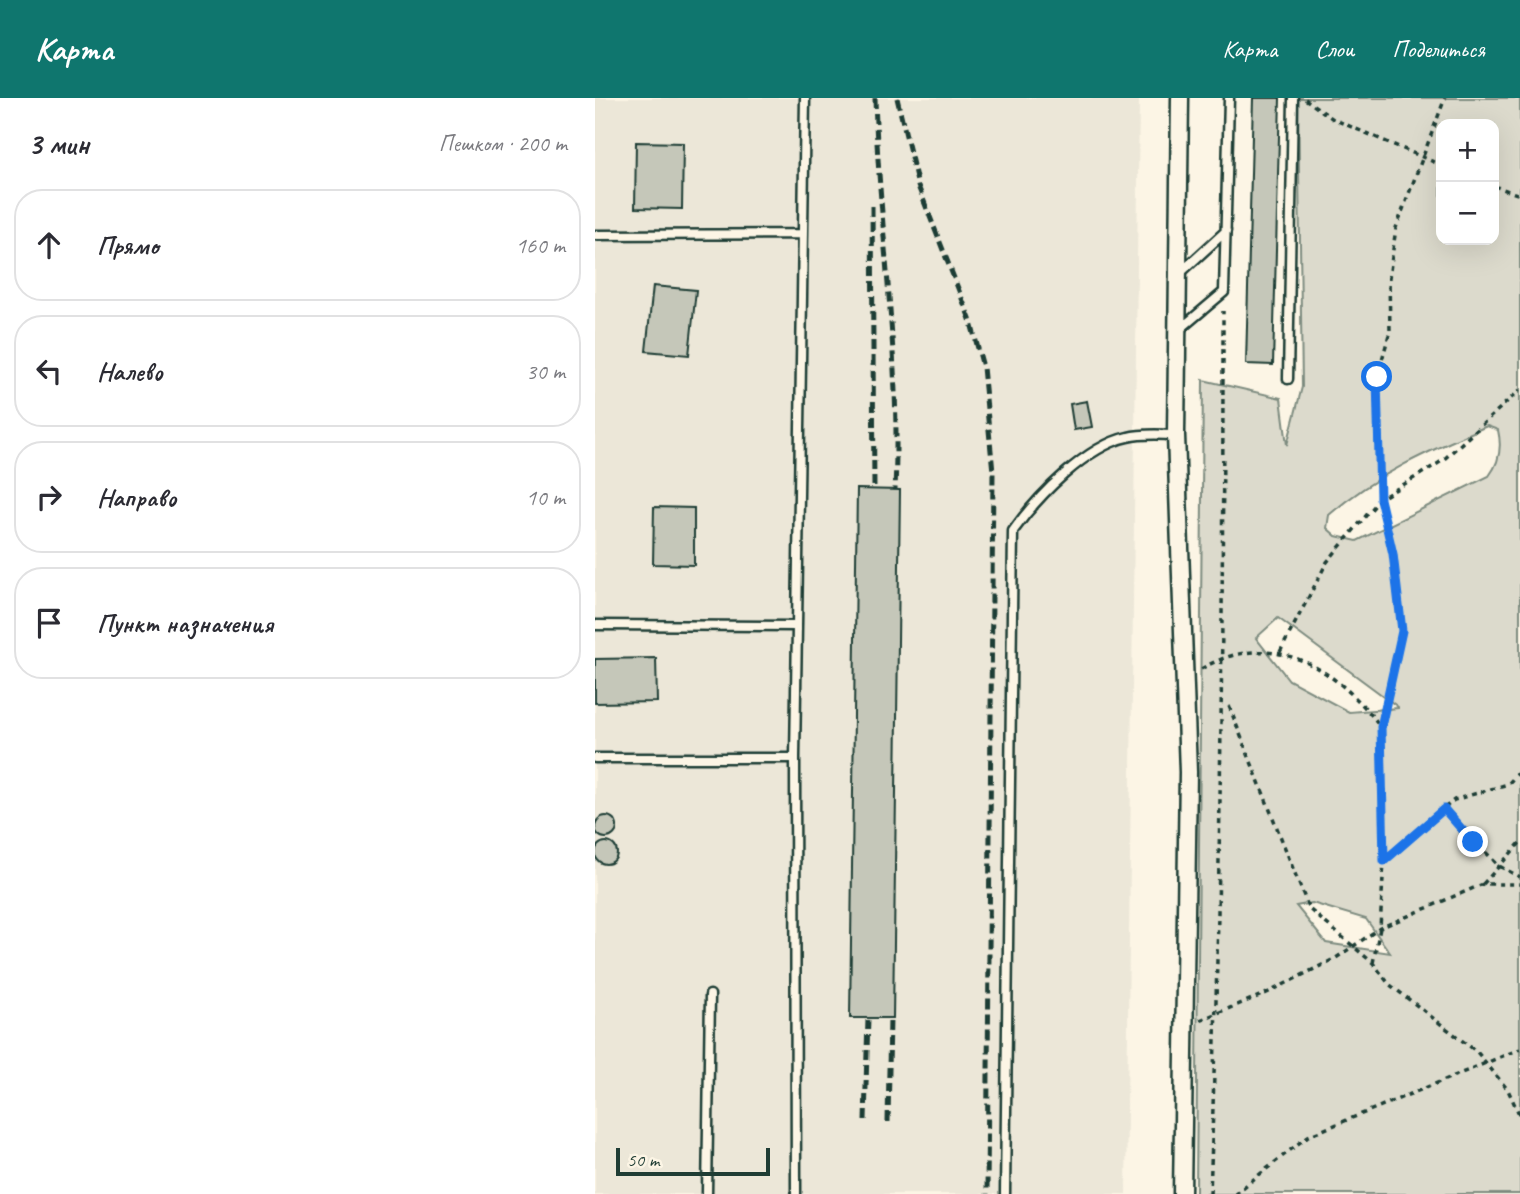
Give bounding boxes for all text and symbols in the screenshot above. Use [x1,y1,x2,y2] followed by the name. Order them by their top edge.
[35,28,114,70] text: Карта
[1223,34,1277,64] text: Карта
[1315,34,1354,64] text: Слои
[1392,34,1485,64] text: Поделиться
[1436,119,1499,245] map controls
[1436,119,1499,182] button: +
[28,125,89,163] text: 3 мин
[439,129,567,158] text: Пешком · 200 m
[1436,182,1499,245] button: −
[30,226,68,264] icon: ahead
[97,229,159,262] text: Прямо
[516,231,565,260] text: 160 m
[30,352,68,390] icon: left
[97,355,163,388] text: Налево
[526,357,565,386] text: 30 m
[1361,361,1392,392] route start
[30,478,68,516] icon: right
[97,481,176,514] text: Направо
[526,483,565,512] text: 10 m
[30,604,68,642] icon: arrive
[97,607,273,640] text: Пункт назначения
[1457,826,1488,857] route end
[616,1145,770,1177] scale bar
[627,1148,659,1172] text: 50 m

